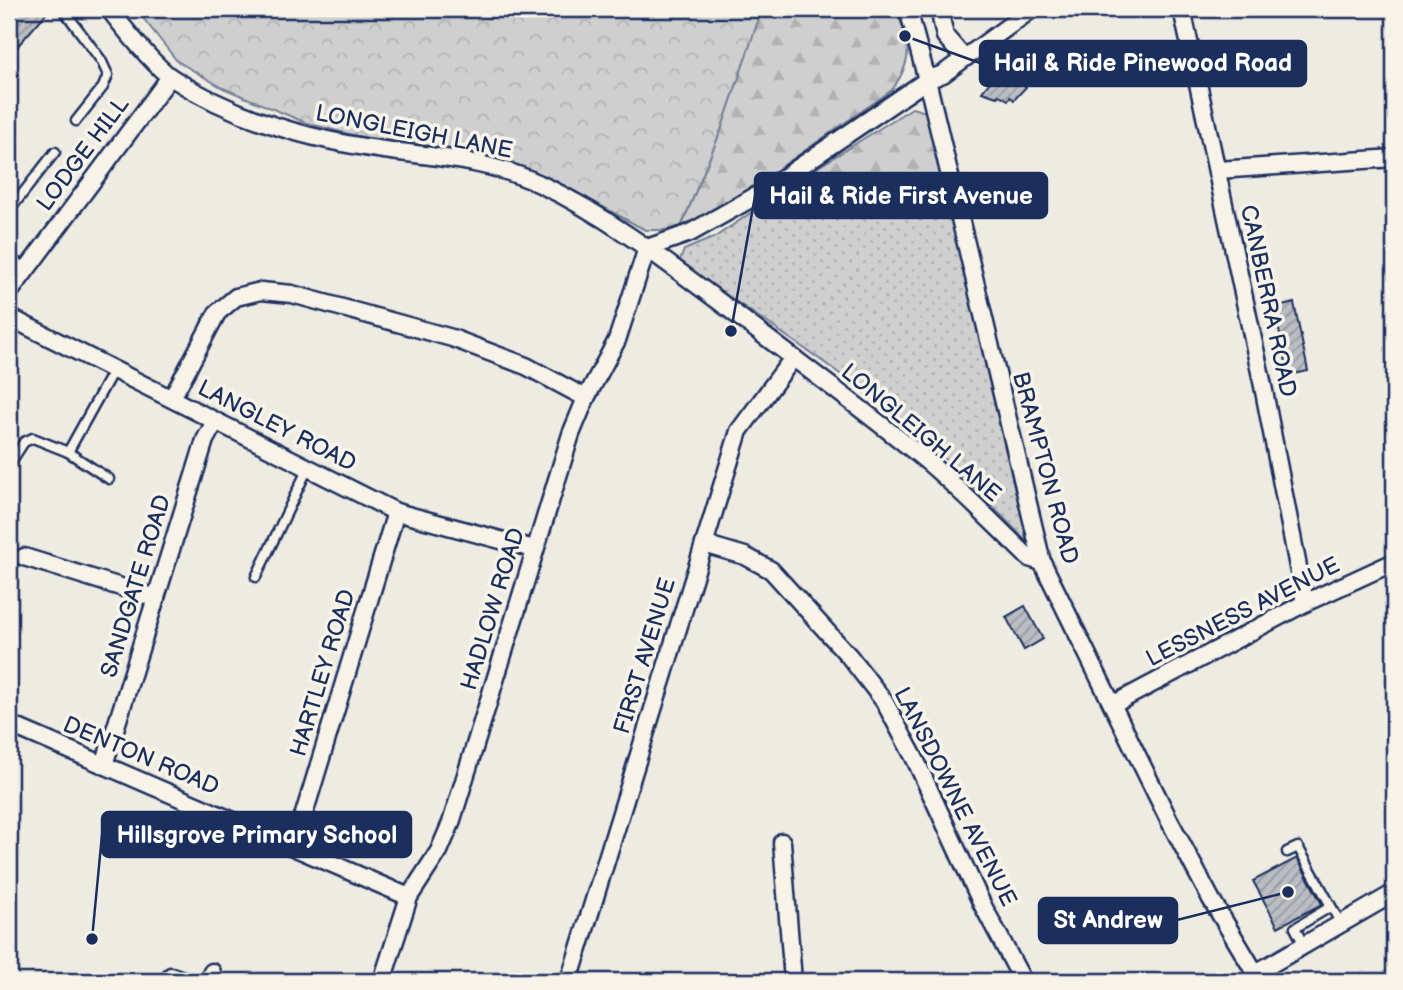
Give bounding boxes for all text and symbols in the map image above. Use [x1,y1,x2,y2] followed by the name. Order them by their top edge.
[980,41,1306,86] callout: Hail & Ride Pinewood Road
[994,49,1292,78] text: Hail & Ride Pinewood Road
[31,91,135,217] street label: LODGE HILL
[313,99,515,165] street label: LONGLEIGH LANE
[755,173,1047,218] callout: Hail & Ride First Avenue
[769,182,1033,211] text: Hail & Ride First Avenue
[1234,202,1302,400] street label: CANBERRA ROAD
[835,358,1007,508] street label: LONGLEIGH LANE
[1006,369,1084,567] street label: BRAMPTON ROAD
[193,374,361,478] street label: LANGLEY ROAD
[95,491,177,681] street label: SANDGATE ROAD
[455,524,531,694] street label: HADLOW ROAD
[1142,551,1344,673] street label: LESSNESS AVENUE
[608,575,682,737] street label: FIRST AVENUE
[284,586,362,760] street label: HARTLEY ROAD
[888,683,1022,911] street label: LANSDOWNE AVENUE
[59,711,223,801] street label: DENTON ROAD
[102,812,411,857] callout: Hillsgrove Primary School
[117,821,397,850] text: Hillsgrove Primary School
[1039,898,1177,943] callout: St Andrew
[1053,906,1163,935] text: St Andrew

